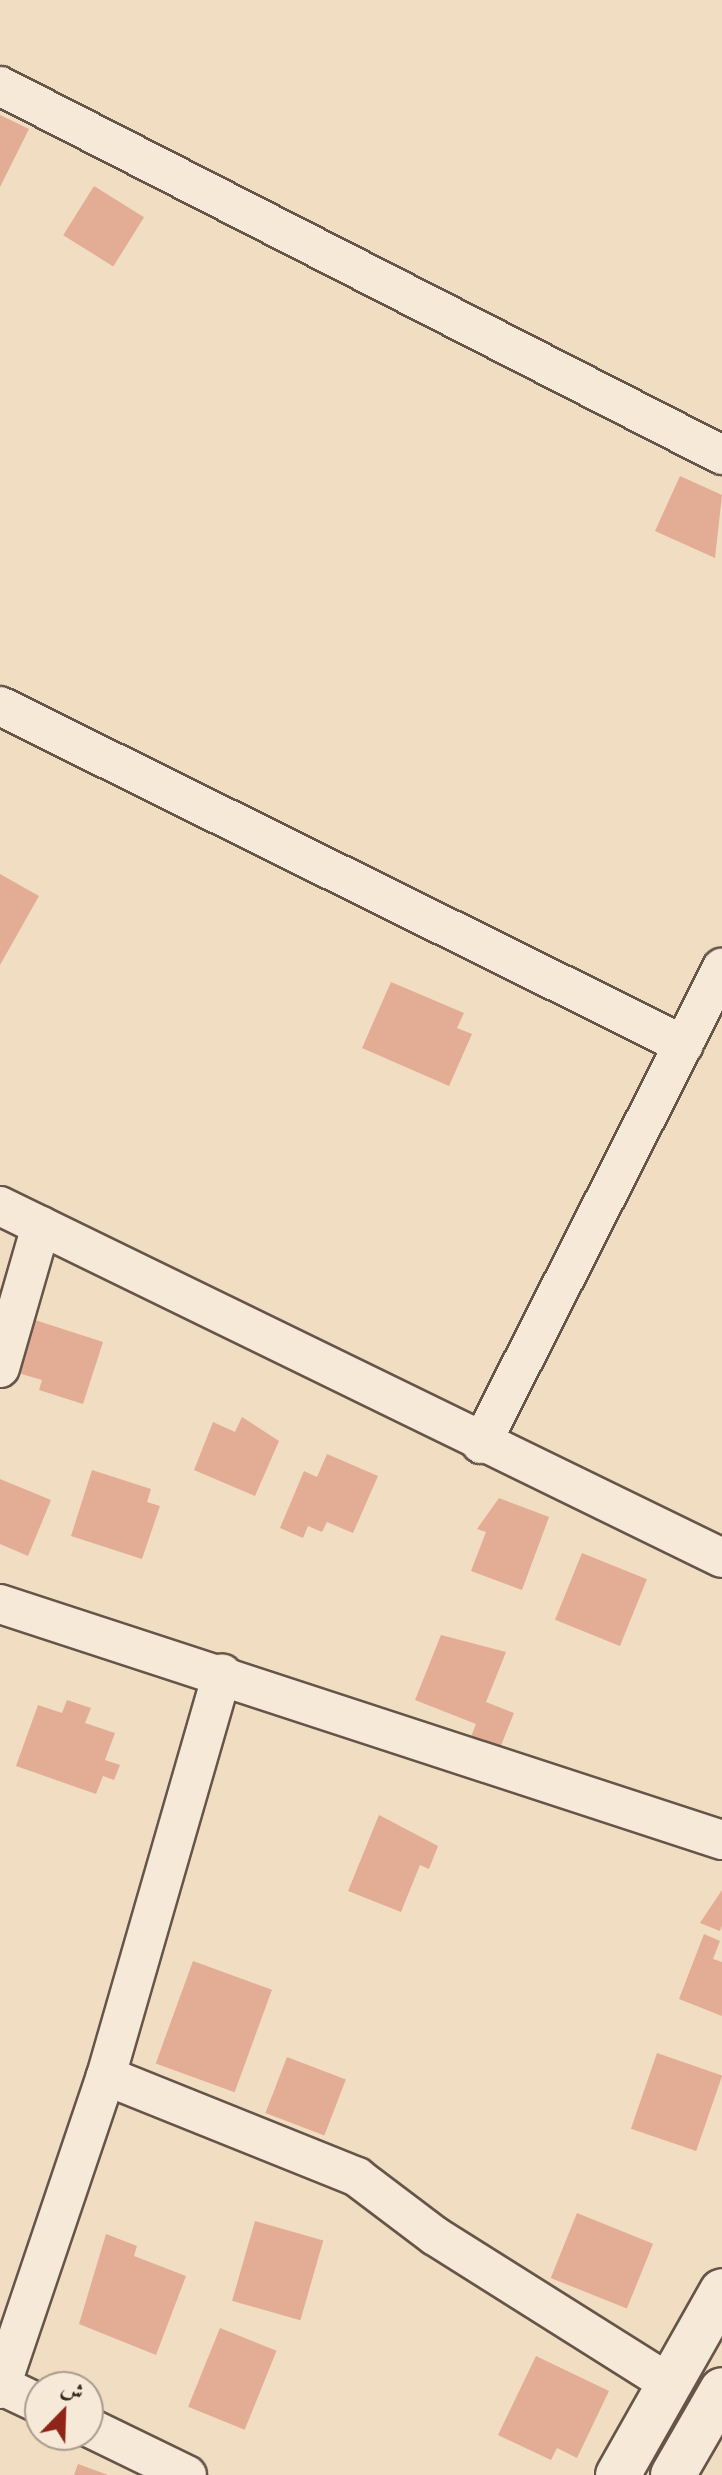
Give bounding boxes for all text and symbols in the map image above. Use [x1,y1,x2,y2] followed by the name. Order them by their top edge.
[24,2371,104,2451] north arrow
[57,2375,88,2407] text: ش

